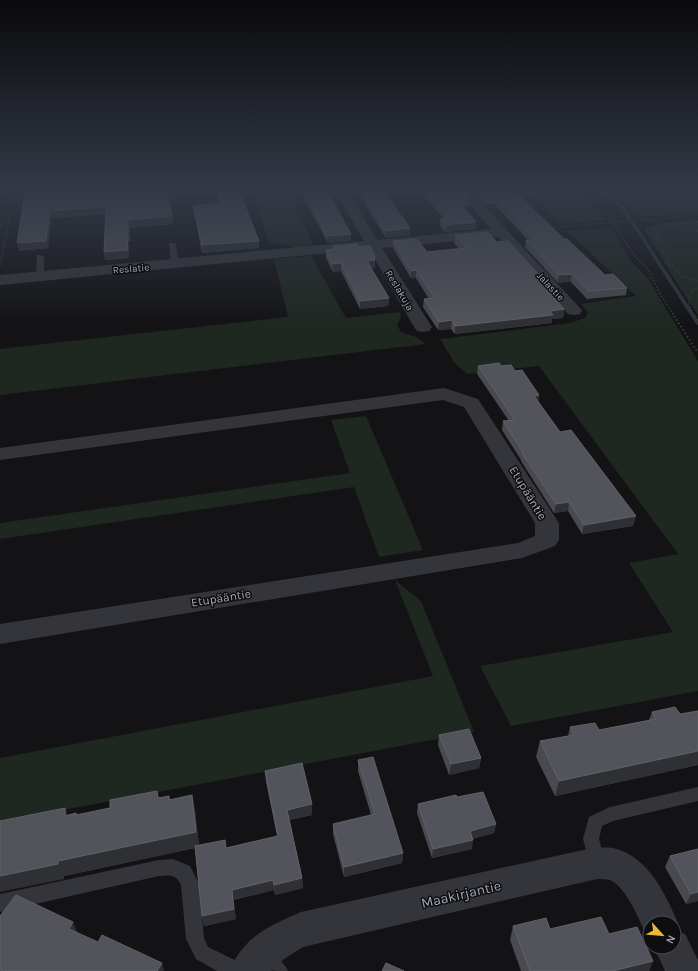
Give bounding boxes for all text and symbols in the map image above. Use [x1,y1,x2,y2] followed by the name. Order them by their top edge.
[112,261,150,277] street label: Reslatie
[382,268,416,313] street label: Reslakuja
[534,270,567,304] street label: Jalastie
[506,464,550,522] street label: Etupääntie
[190,586,252,610] street label: Etupääntie
[419,877,503,912] street label: Maakirjantie
[642,915,682,955] north arrow
[663,933,678,946] text: N

